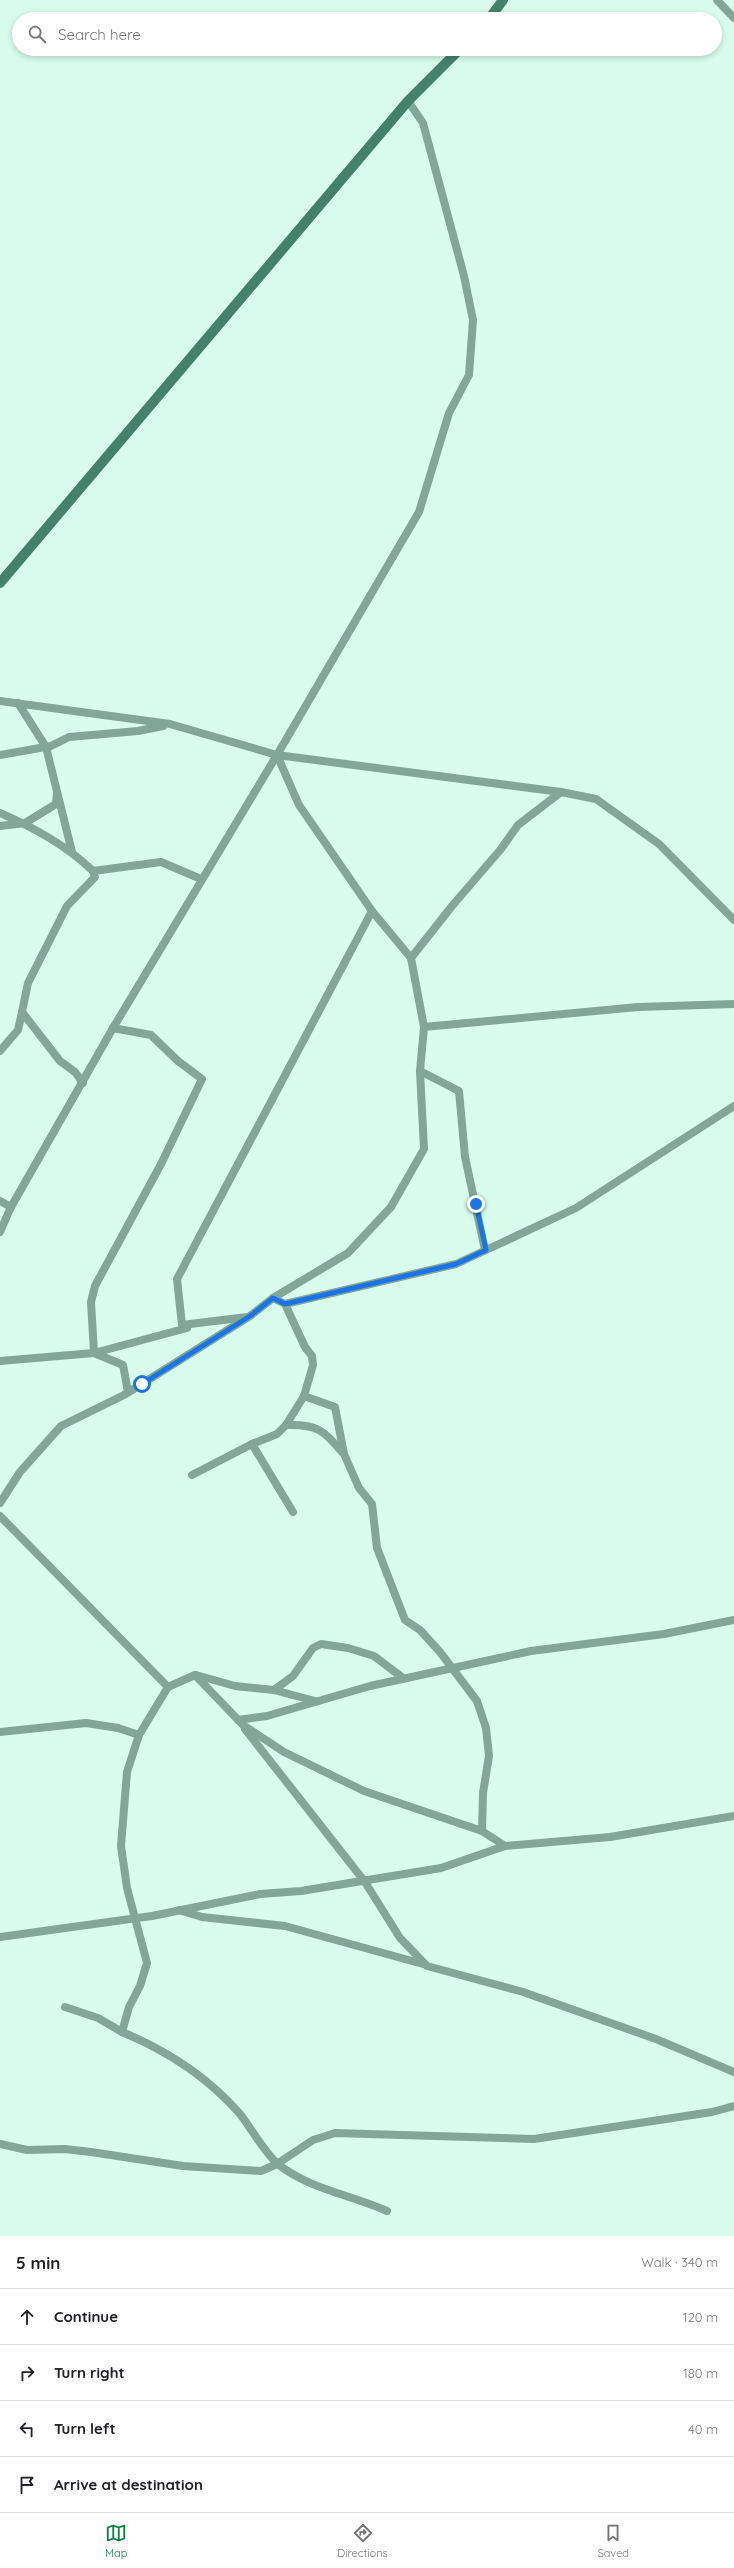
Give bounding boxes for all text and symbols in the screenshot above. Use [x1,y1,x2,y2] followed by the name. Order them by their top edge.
[12,12,722,56] search box
[26,23,48,45] icon: search
[58,25,141,44] text: Search here
[467,1195,485,1213] route end
[133,1375,151,1393] route start
[16,2252,60,2273] text: 5 min
[641,2254,718,2270] text: Walk · 340 m
[16,2306,38,2328] icon: ahead
[54,2307,118,2326] text: Continue
[683,2309,718,2325] text: 120 m
[16,2362,38,2384] icon: right
[54,2363,125,2382] text: Turn right
[683,2365,718,2381] text: 180 m
[16,2418,38,2440] icon: left
[54,2419,116,2438] text: Turn left
[688,2421,718,2437] text: 40 m
[16,2474,38,2496] icon: arrive
[54,2475,203,2494] text: Arrive at destination
[105,2522,127,2560] tab: Map
[337,2522,388,2560] tab: Directions
[598,2522,629,2560] tab: Saved

